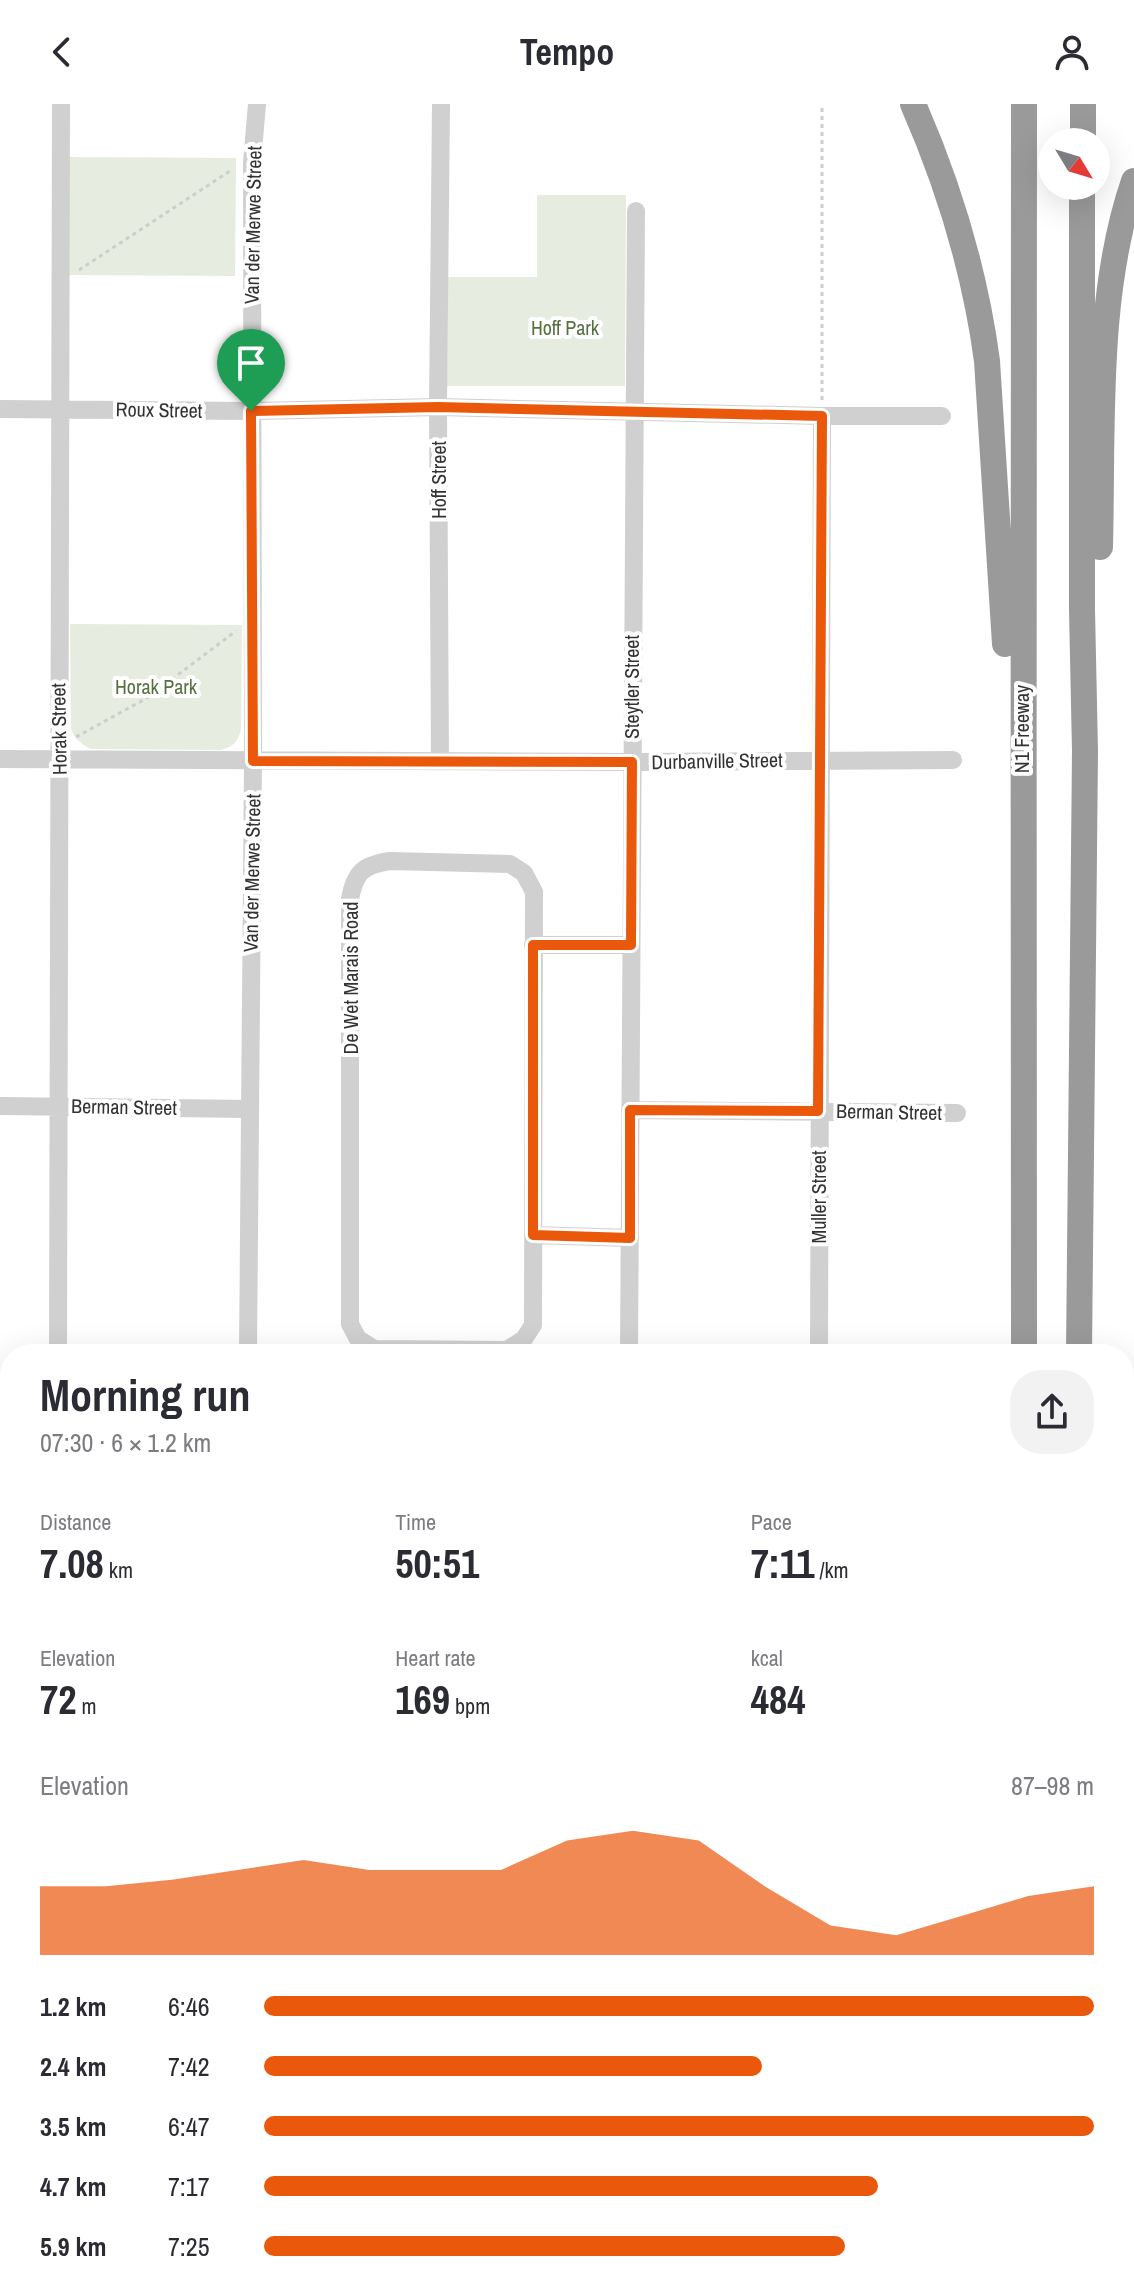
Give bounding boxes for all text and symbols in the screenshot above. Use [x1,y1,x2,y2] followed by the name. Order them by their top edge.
[520,28,614,76] text: Tempo
[40,30,84,74] icon: back
[1050,30,1094,74] icon: person
[1038,128,1110,200] north arrow
[1038,128,1110,200] map controls
[238,145,267,304] street label: Van der Merwe Street
[531,314,600,341] park label: Hoff Park
[217,329,285,411] pin
[229,341,273,385] icon: arrive
[115,395,203,424] street label: Roux Street
[425,441,452,519] street label: Hoff Street
[618,635,645,739] street label: Steytler Street
[115,673,198,700] park label: Horak Park
[44,682,73,775] street label: Horak Street
[1008,684,1035,773] street label: N1 Freeway
[651,746,783,775] street label: Durbanville Street
[237,793,266,952] street label: Van der Merwe Street
[337,902,364,1054] street label: De Wet Marais Road
[71,1092,178,1121] street label: Berman Street
[836,1097,943,1126] street label: Berman Street
[805,1150,832,1243] street label: Muller Street
[40,1365,250,1425] text: Morning run
[1010,1370,1094,1454] button: share
[40,1425,211,1460] text: 07:30 · 6 × 1.2 km
[40,1507,111,1537] text: Distance
[395,1507,436,1537] text: Time
[751,1507,792,1537] text: Pace
[40,1537,104,1590] text: 7.08
[395,1537,479,1590] text: 50:51
[751,1537,815,1590] text: 7:11
[104,1555,133,1585] text: km
[815,1555,849,1585] text: /km
[40,1643,115,1673] text: Elevation
[395,1643,476,1673] text: Heart rate
[751,1643,783,1673] text: kcal
[40,1673,76,1726] text: 72
[395,1673,450,1726] text: 169
[751,1673,805,1726] text: 484
[76,1691,97,1721] text: m
[450,1691,490,1721] text: bpm
[40,1768,129,1803] text: Elevation
[1011,1768,1094,1803] text: 87–98 m
[40,1989,106,2024] text: 1.2 km
[168,1989,210,2024] text: 6:46
[40,2049,106,2084] text: 2.4 km
[168,2049,210,2084] text: 7:42
[40,2109,106,2144] text: 3.5 km
[168,2109,210,2144] text: 6:47
[40,2169,106,2204] text: 4.7 km
[168,2169,210,2204] text: 7:17
[40,2229,106,2264] text: 5.9 km
[168,2229,210,2264] text: 7:25

